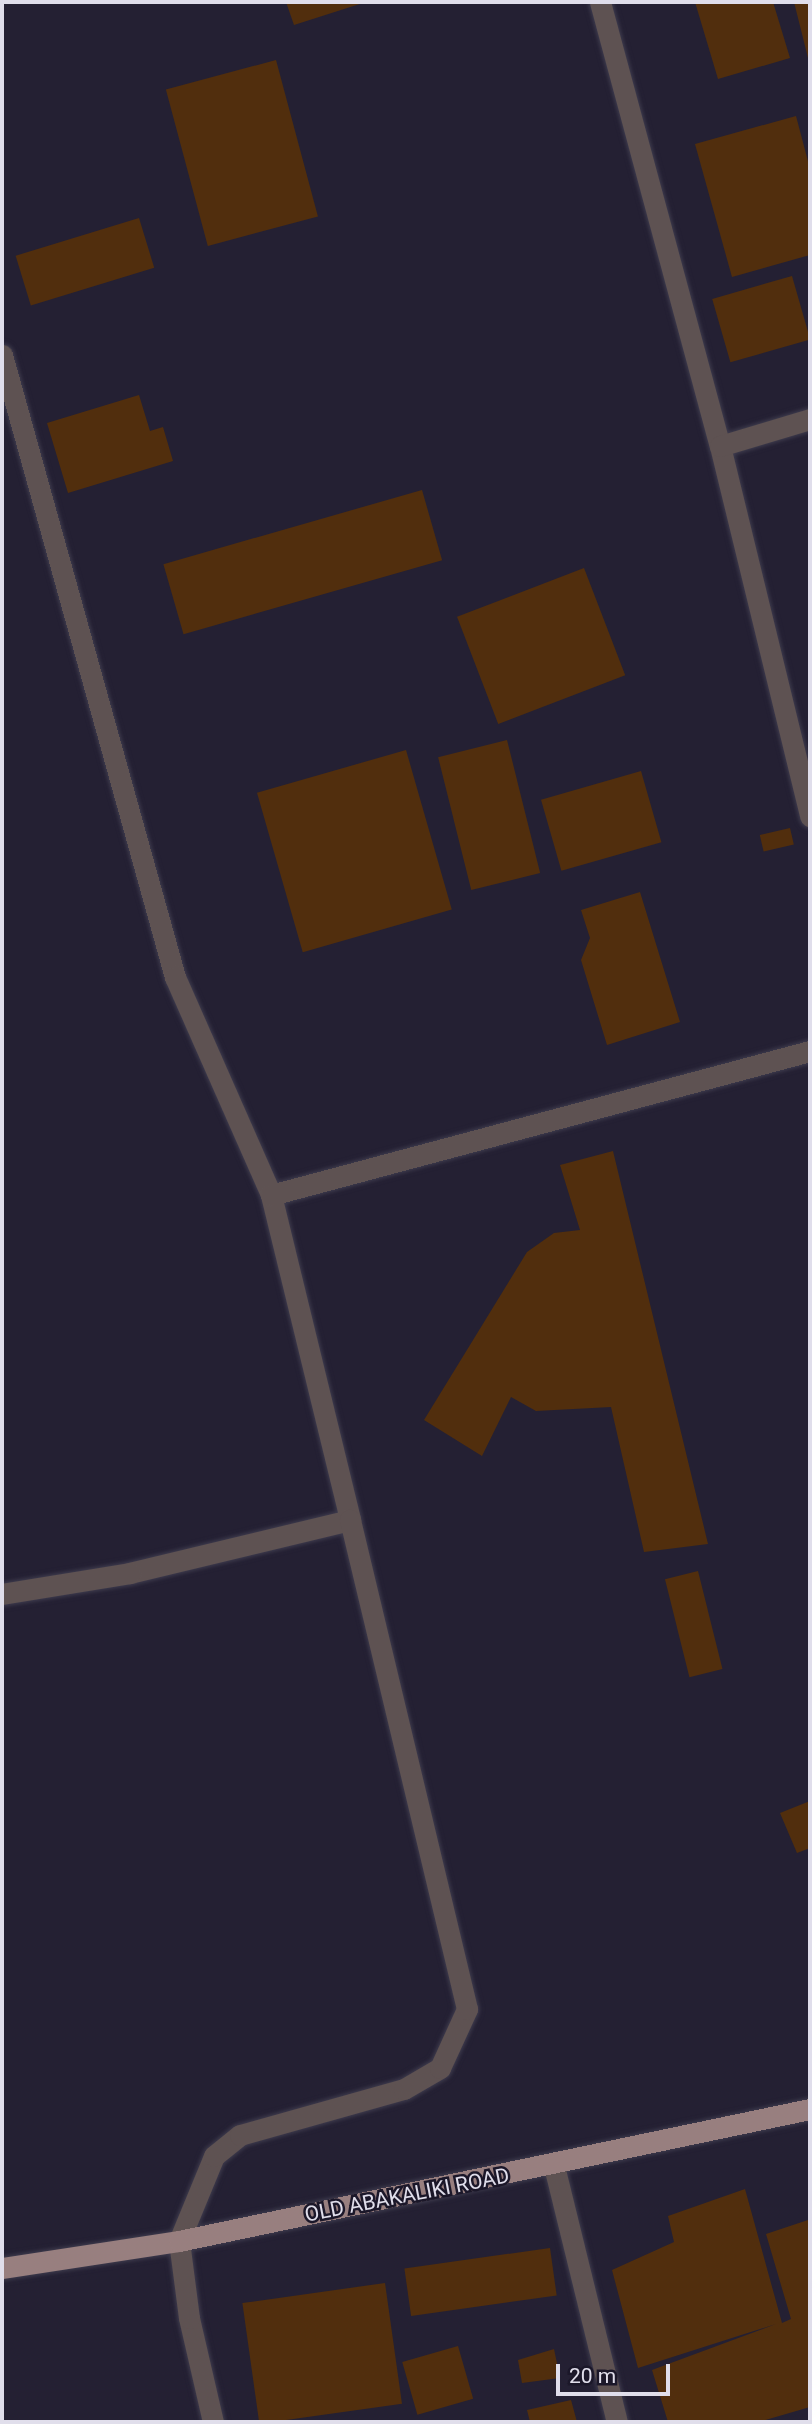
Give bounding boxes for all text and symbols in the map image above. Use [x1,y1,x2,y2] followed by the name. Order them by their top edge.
[303,2163,511,2227] street label: OLD ABAKALIKI ROAD
[560,2350,674,2394] scale bar
[569,2364,616,2388] text: 20 m

